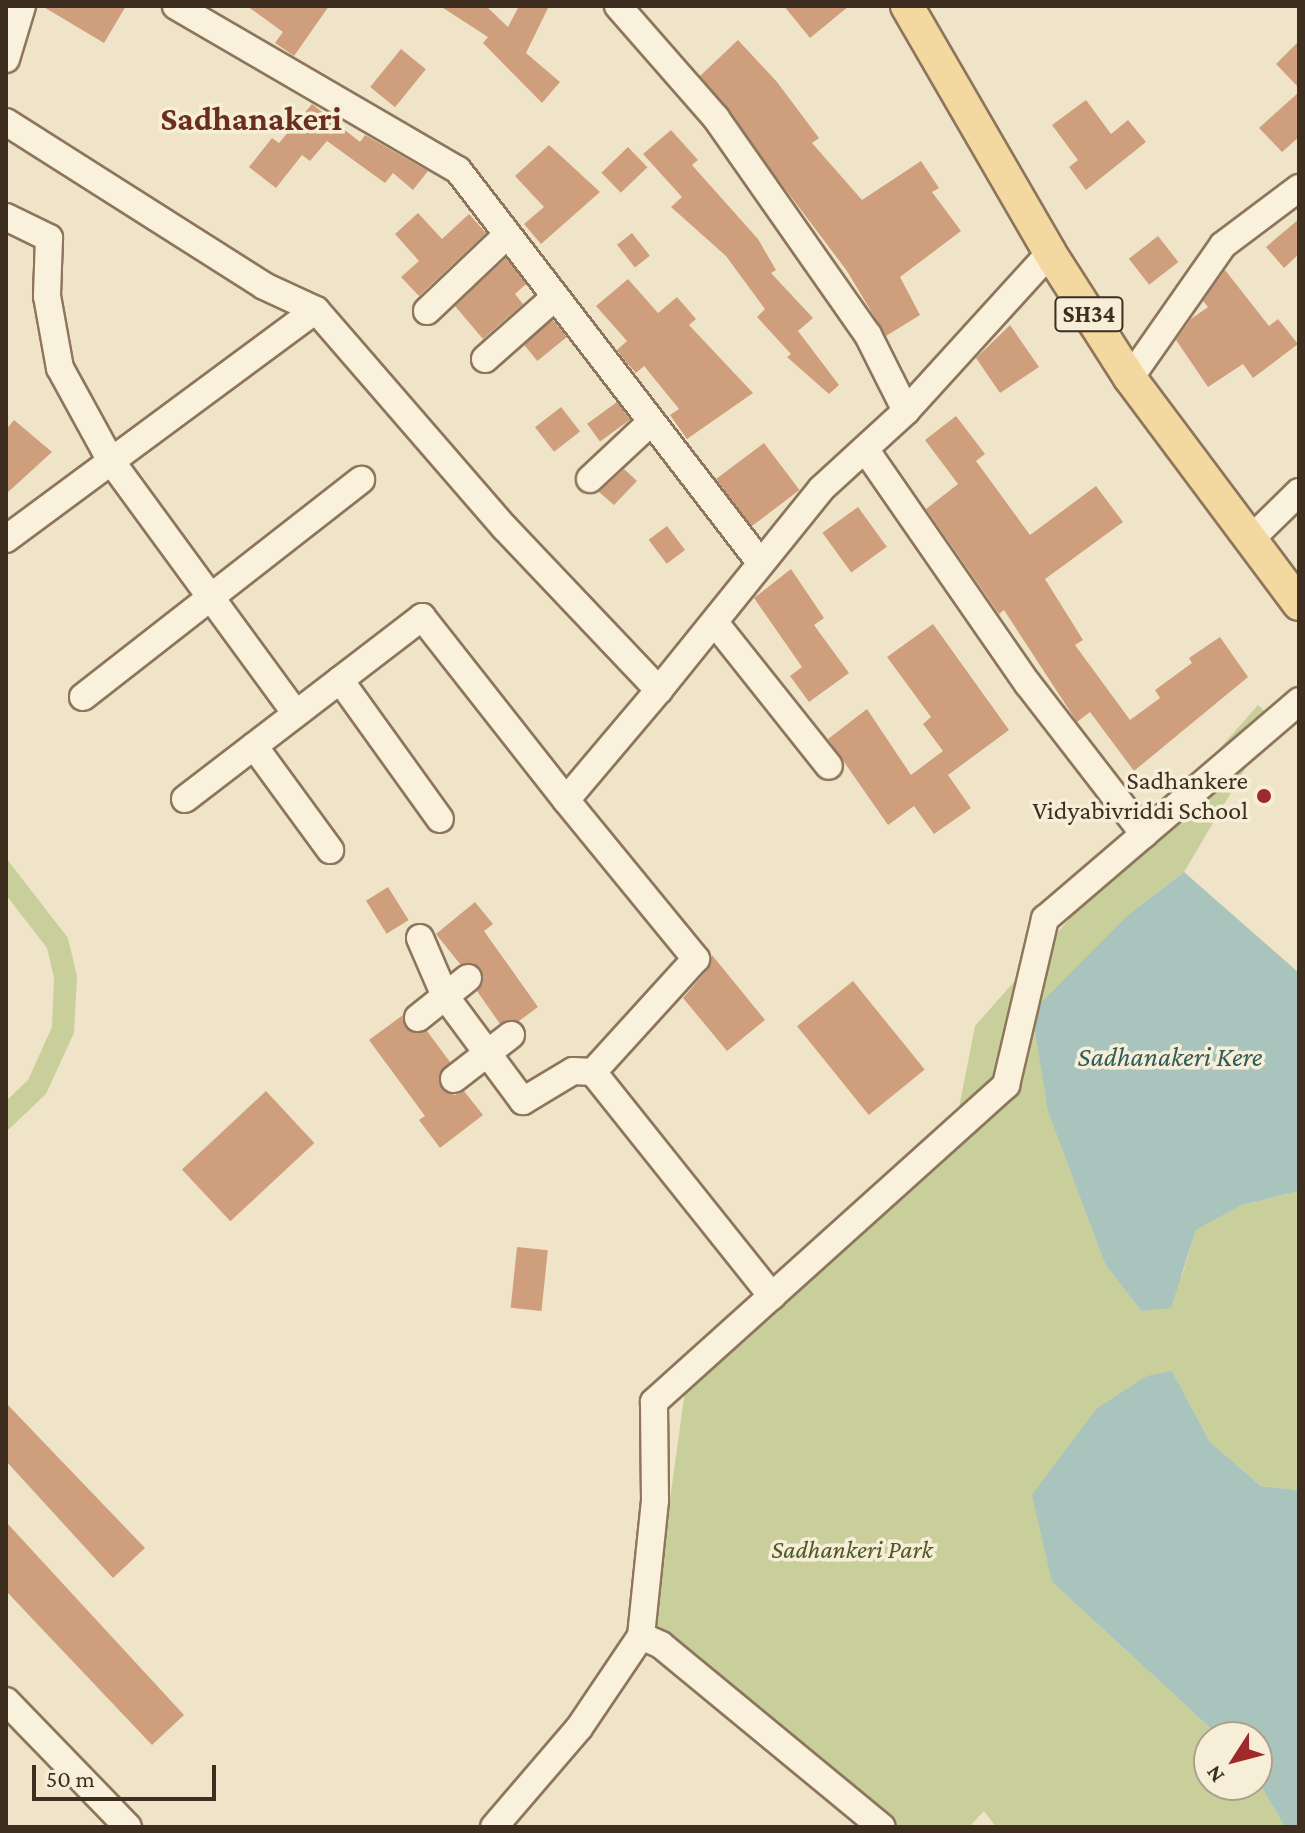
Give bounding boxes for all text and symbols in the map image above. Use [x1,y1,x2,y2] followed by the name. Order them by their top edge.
[160,99,342,139] district label: Sadhanakeri
[1053,294,1125,334] road number: SH34
[1033,765,1248,826] place label: Sadhankere Vidyabivriddi School
[1255,787,1273,805] marker: Sadhankere Vidyabivriddi School
[1078,1040,1262,1074] water label: Sadhanakeri Kere
[771,1534,933,1566] park label: Sadhankeri Park
[1193,1721,1273,1801] north arrow
[36,1749,220,1799] scale bar
[1200,1761,1229,1788] text: N
[46,1765,95,1792] text: 50 m

